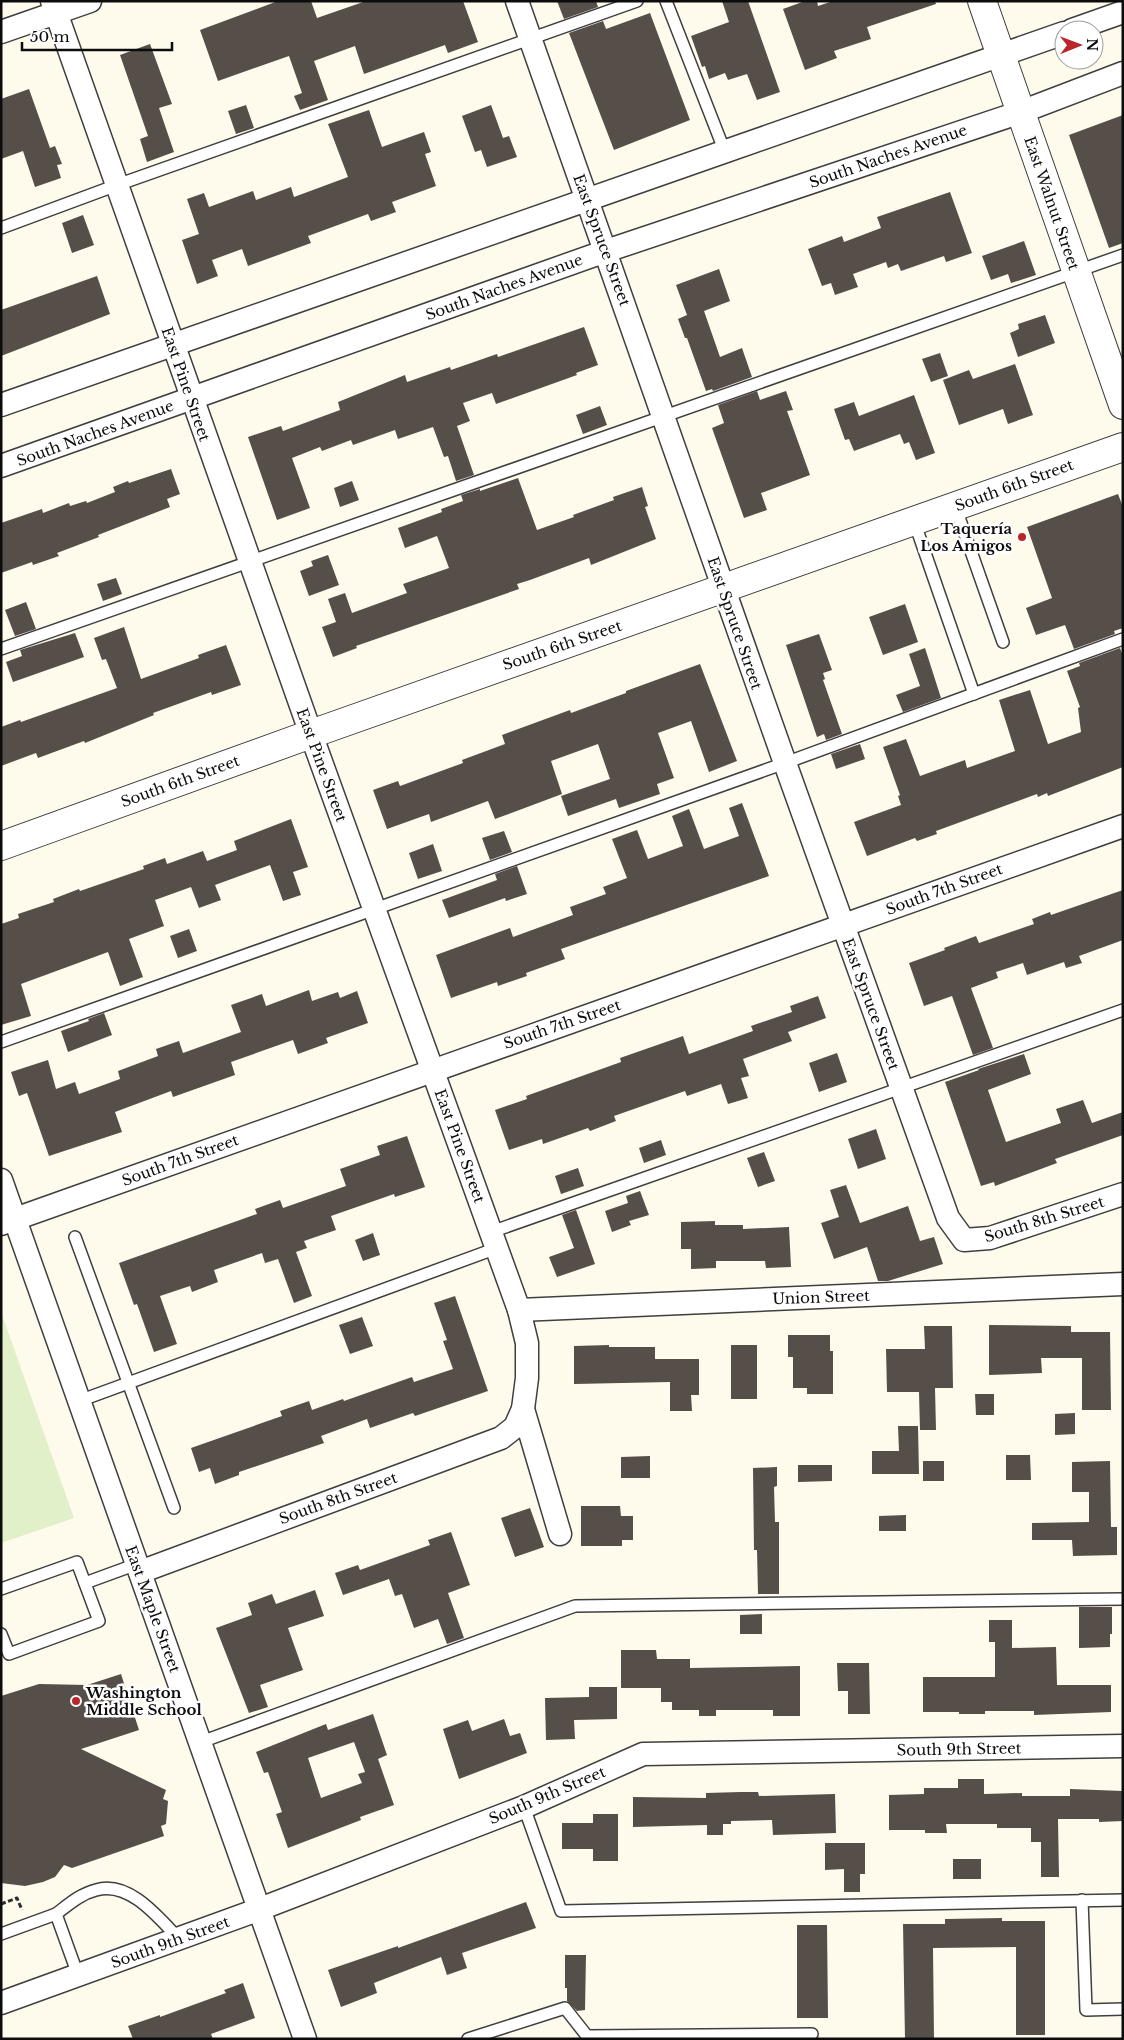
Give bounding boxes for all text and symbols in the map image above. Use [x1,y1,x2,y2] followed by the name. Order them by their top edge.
[22,20,172,52] scale bar
[1054,20,1104,70] north arrow
[30,27,70,46] text: 50 m
[1083,38,1101,52] text: N
[807,120,969,192] street label: South Naches Avenue
[1020,134,1084,273] street label: East Walnut Street
[569,171,635,309] street label: East Spruce Street
[423,250,585,324] street label: South Naches Avenue
[158,324,215,444] street label: East Pine Street
[14,396,176,470] street label: South Naches Avenue
[952,455,1076,515] street label: South 6th Street
[920,519,1012,555] place label: Taquería Los Amigos
[1016,531,1028,543] marker: Taquería Los Amigos
[703,554,767,692] street label: East Spruce Street
[500,616,624,674] street label: South 6th Street
[293,705,352,825] street label: East Pine Street
[118,751,242,811] street label: South 6th Street
[883,859,1005,919] street label: South 7th Street
[838,935,904,1073] street label: East Spruce Street
[501,995,623,1053] street label: South 7th Street
[431,1086,490,1206] street label: East Pine Street
[119,1130,241,1190] street label: South 7th Street
[982,1192,1107,1246] street label: South 8th Street
[772,1286,870,1308] street label: Union Street
[276,1468,400,1528] street label: South 8th Street
[121,1543,185,1675] street label: East Maple Street
[85,1683,202,1719] place label: Washington Middle School
[70,1695,82,1707] marker: Washington Middle School
[896,1738,1022,1760] street label: South 9th Street
[486,1762,608,1828] street label: South 9th Street
[108,1912,232,1972] street label: South 9th Street

